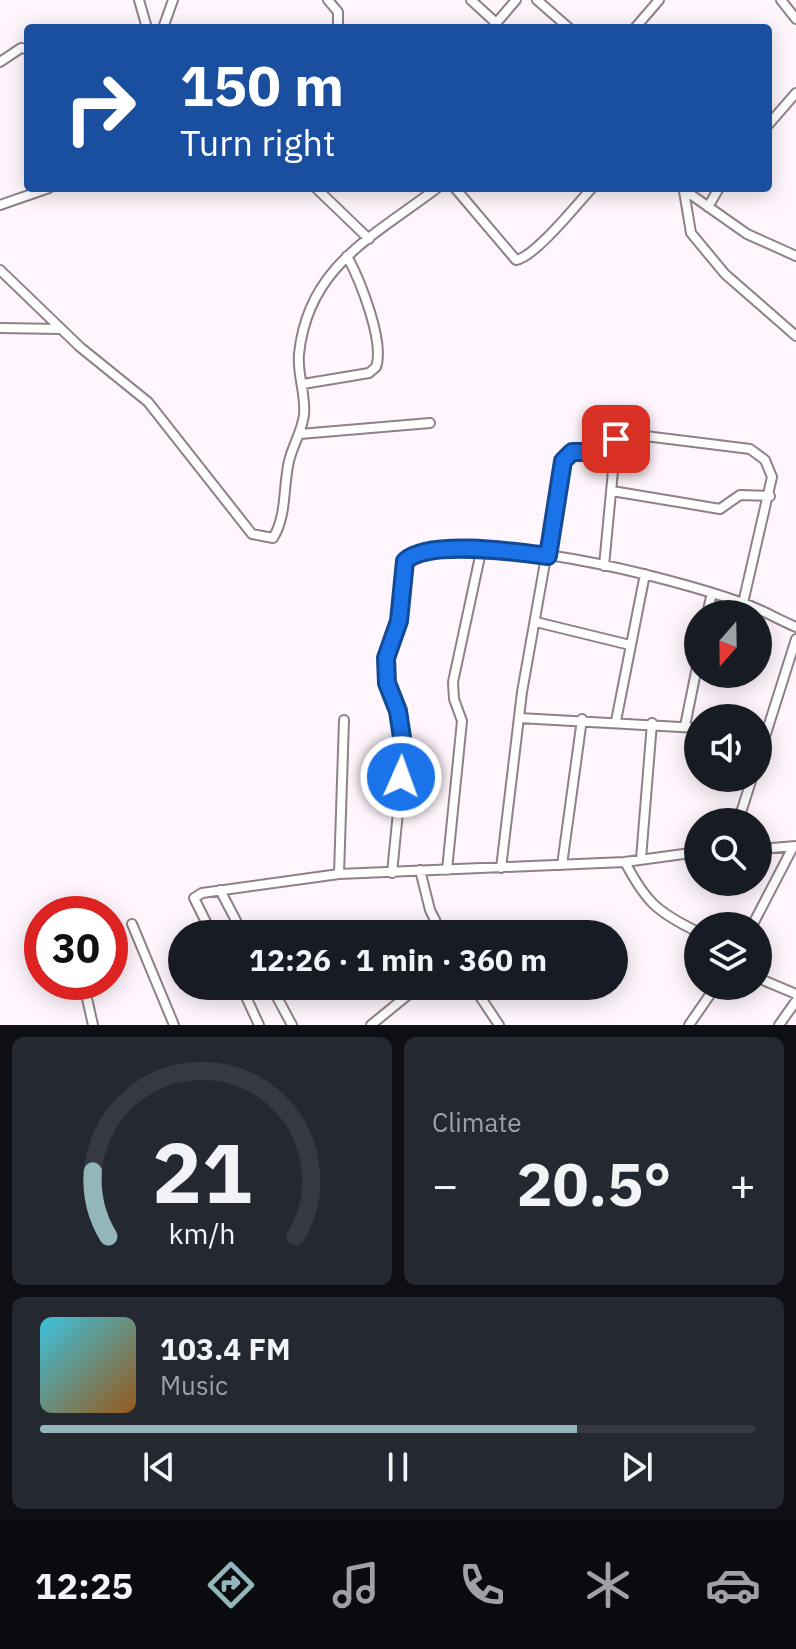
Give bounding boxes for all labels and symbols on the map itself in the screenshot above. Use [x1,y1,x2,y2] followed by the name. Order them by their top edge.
[582,405,650,473] pin
[684,600,772,688] north arrow
[359,735,443,819] position arrow
[24,896,128,1000] speed limit sign: 30

